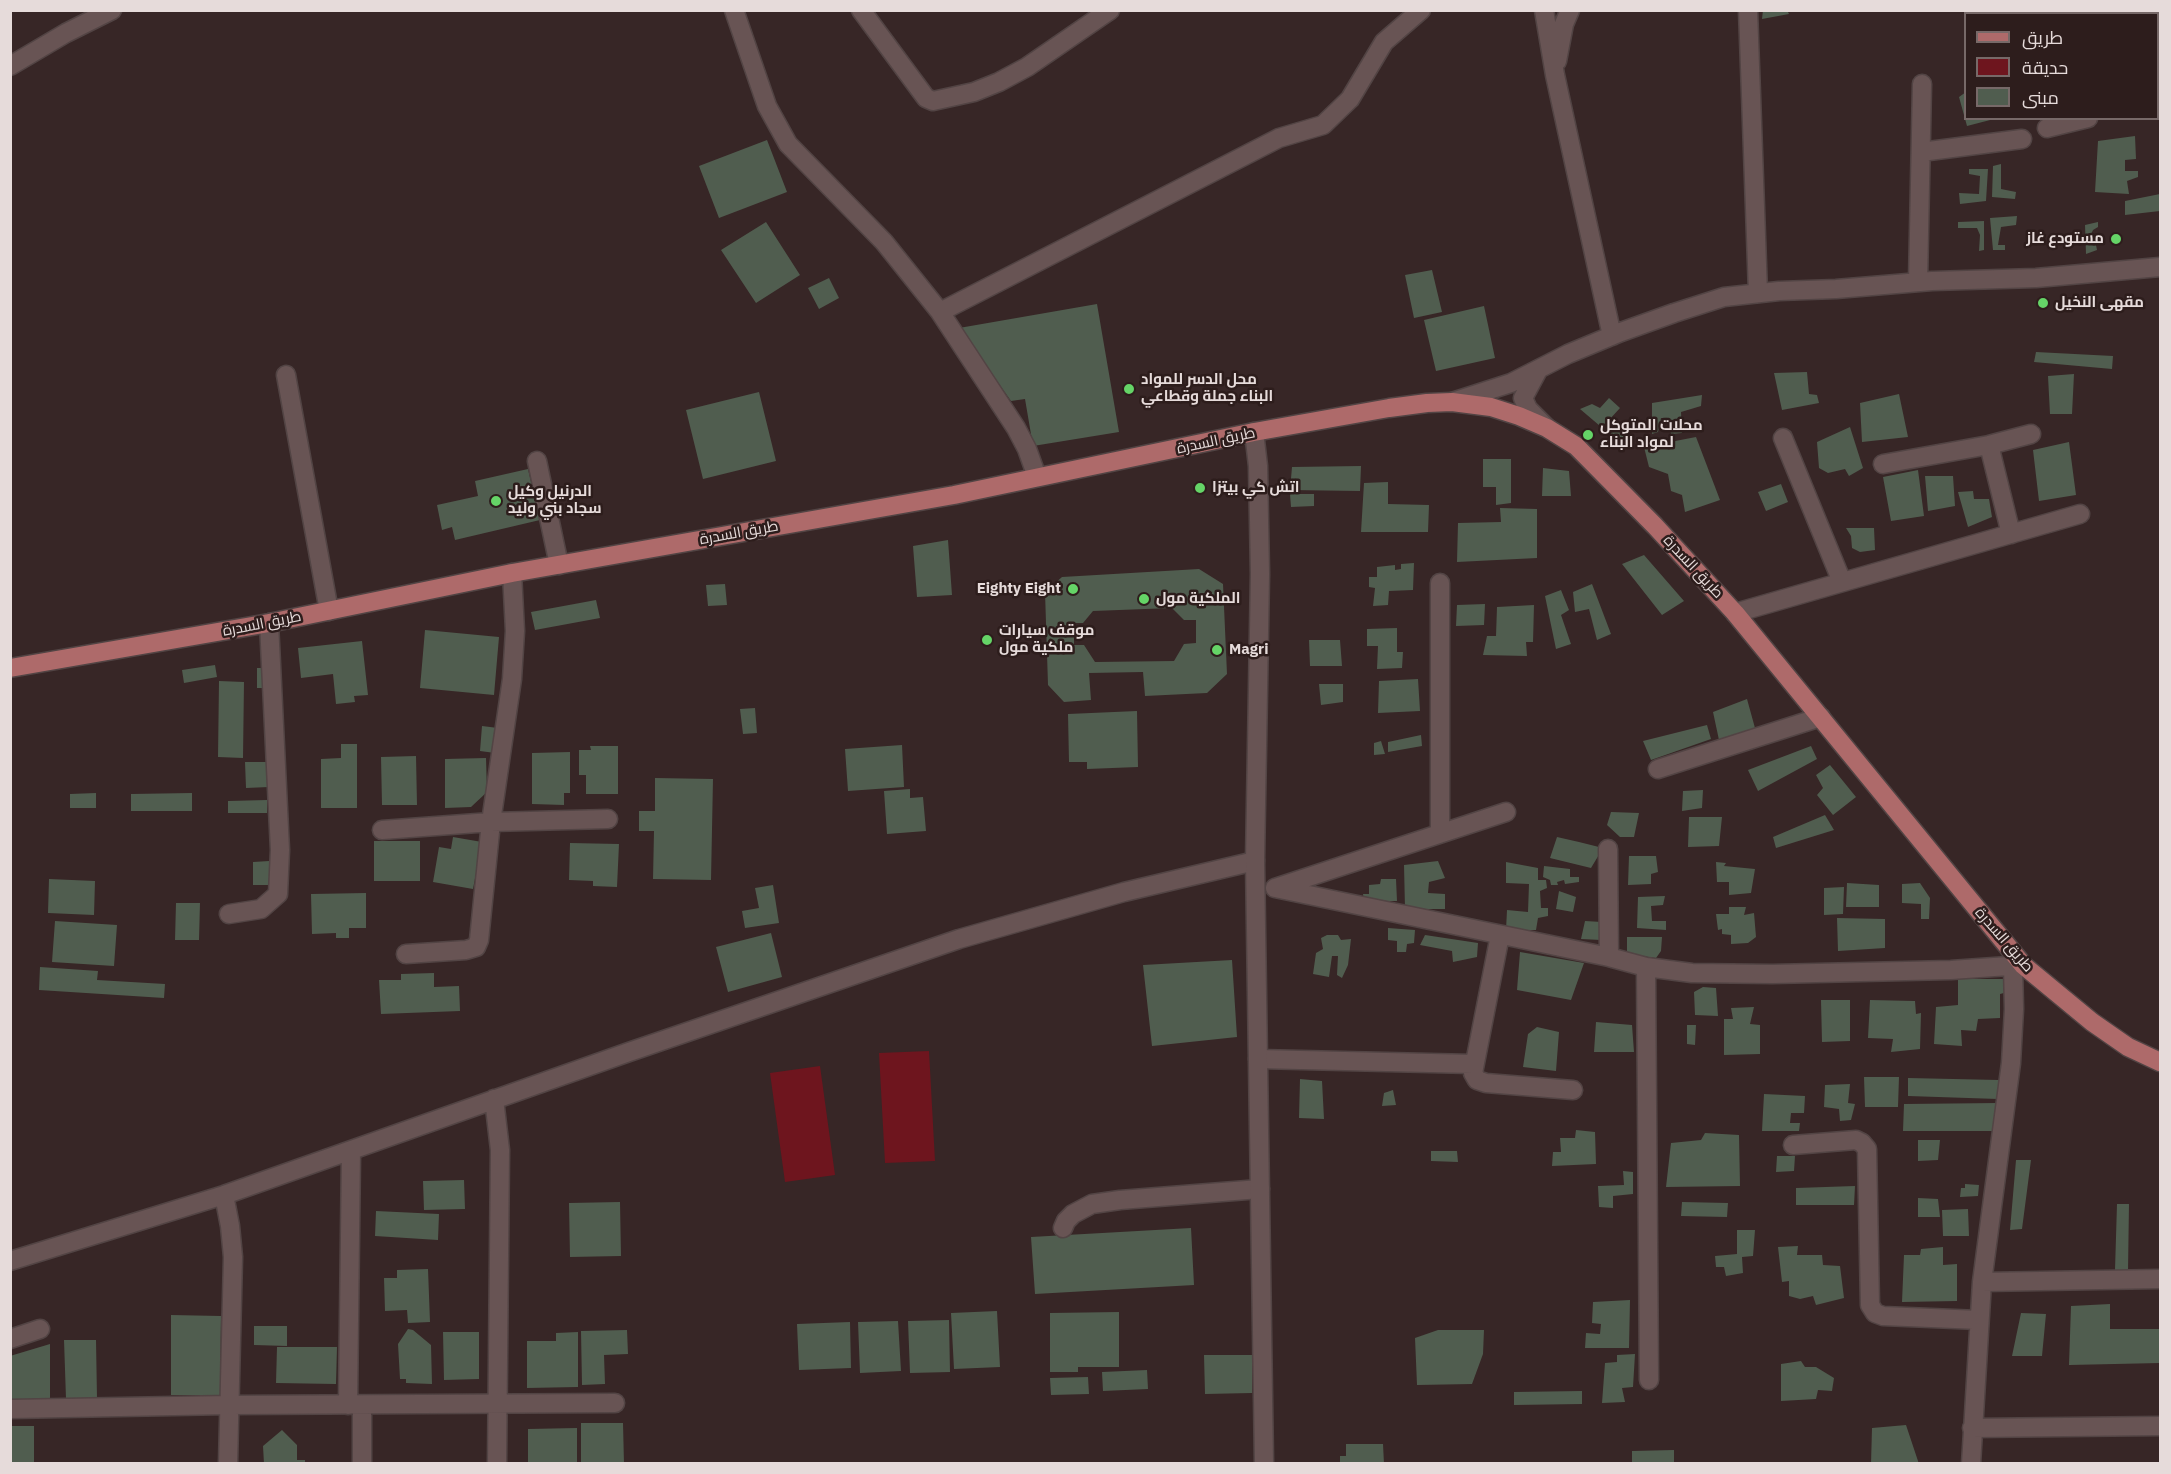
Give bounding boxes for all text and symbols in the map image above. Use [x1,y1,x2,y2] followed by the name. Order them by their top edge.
[1964,12,2159,120] legend
[2022,26,2063,49] text: طريق
[2022,56,2068,79] text: حديقة
[2022,86,2059,109] text: مبنى
[2026,230,2104,248] place label: مستودع غاز
[2109,232,2123,246] marker: مستودع غاز
[2055,294,2144,312] place label: مقهى النخيل
[2036,296,2050,310] marker: مقهى النخيل
[1141,371,1273,406] place label: محل الدسر للمواد البناء جملة وقطاعي
[1122,382,1136,396] marker: محل الدسر للمواد البناء جملة وقطاعي
[1600,417,1703,452] place label: محلات المتوكل لمواد البناء
[1175,424,1257,458] street label: طريق السدرة
[1581,428,1595,442] marker: محلات المتوكل لمواد البناء
[1212,479,1300,497] place label: اتش كي بيتزا
[1193,481,1207,495] marker: اتش كي بيتزا
[508,483,602,518] place label: الدرنيل وكيل سجاد بني وليد
[489,494,503,508] marker: الدرنيل وكيل سجاد بني وليد
[698,517,780,549] street label: طريق السدرة
[1659,532,1727,602] street label: طريق السدرة
[977,580,1061,598] place label: Eighty Eight
[1066,582,1080,596] marker: Eighty Eight
[1156,590,1240,608] place label: الملكية مول
[1137,592,1151,606] marker: الملكية مول
[221,608,303,640] street label: طريق السدرة
[999,622,1094,657] place label: موقف سيارات ملكية مول
[980,633,994,647] marker: موقف سيارات ملكية مول
[1229,641,1268,659] place label: Magri
[1210,643,1224,657] marker: Magri
[1971,904,2037,976] street label: طريق السدرة

